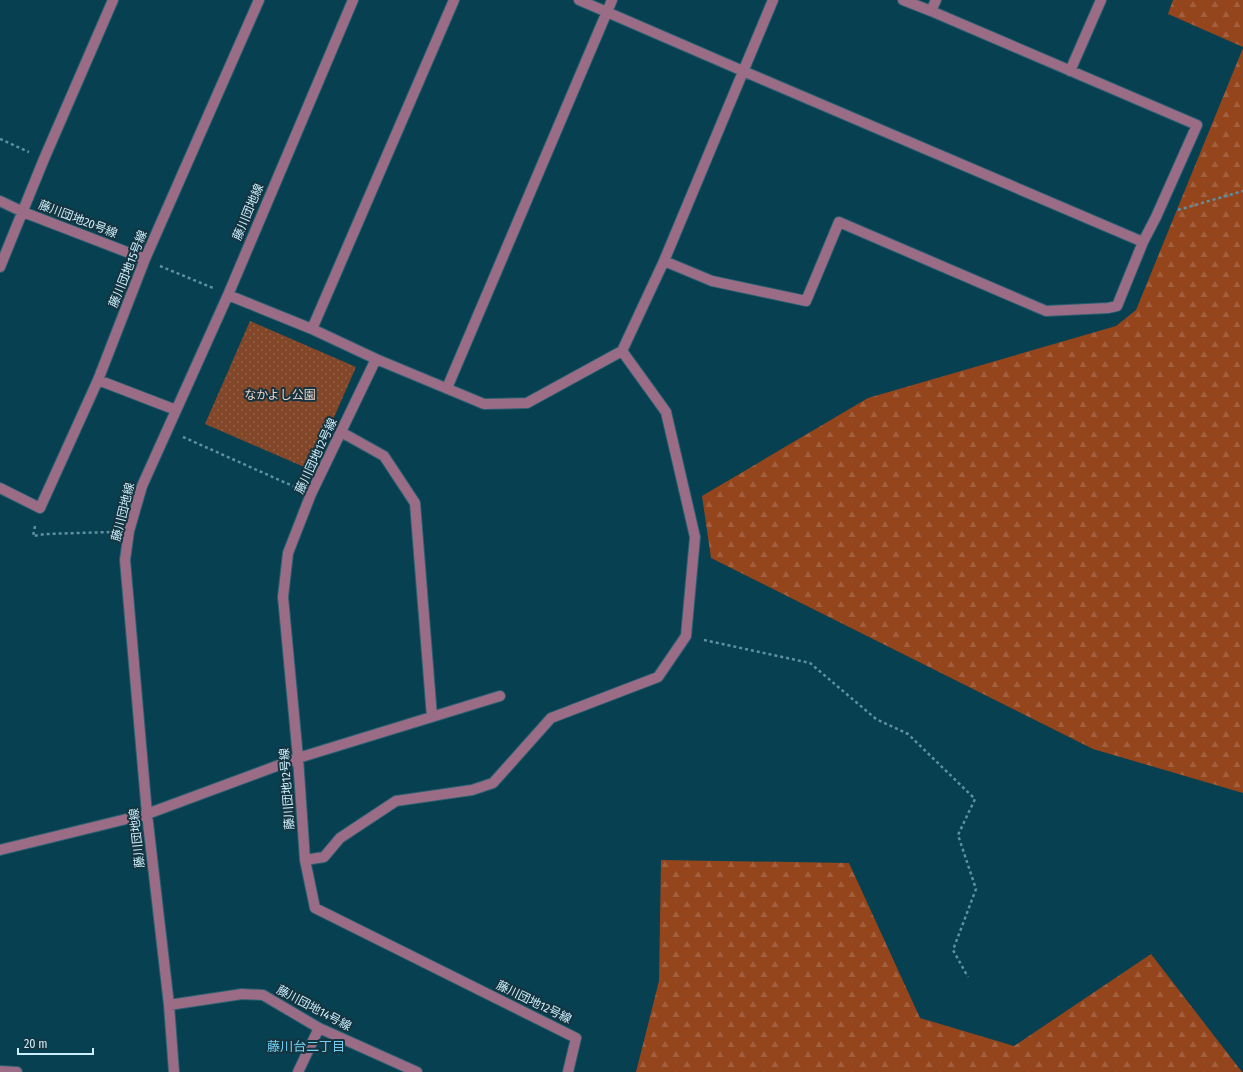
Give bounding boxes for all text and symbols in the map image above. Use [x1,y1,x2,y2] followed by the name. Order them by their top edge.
[230,182,266,242] street label: 藤川団地線
[36,197,120,241] street label: 藤川団地20号線
[106,228,150,310] street label: 藤川団地15号線
[244,388,316,402] park label: なかよし公園
[292,416,340,496] street label: 藤川団地12号線
[109,481,137,543] street label: 藤川団地線
[277,748,297,830] street label: 藤川団地12号線
[127,807,147,869] street label: 藤川団地線
[494,978,574,1026] street label: 藤川団地12号線
[274,982,354,1034] street label: 藤川団地14号線
[18,1030,93,1056] scale bar
[24,1037,48,1051] text: 20 m
[267,1039,345,1054] district label: 藤川台二丁目

